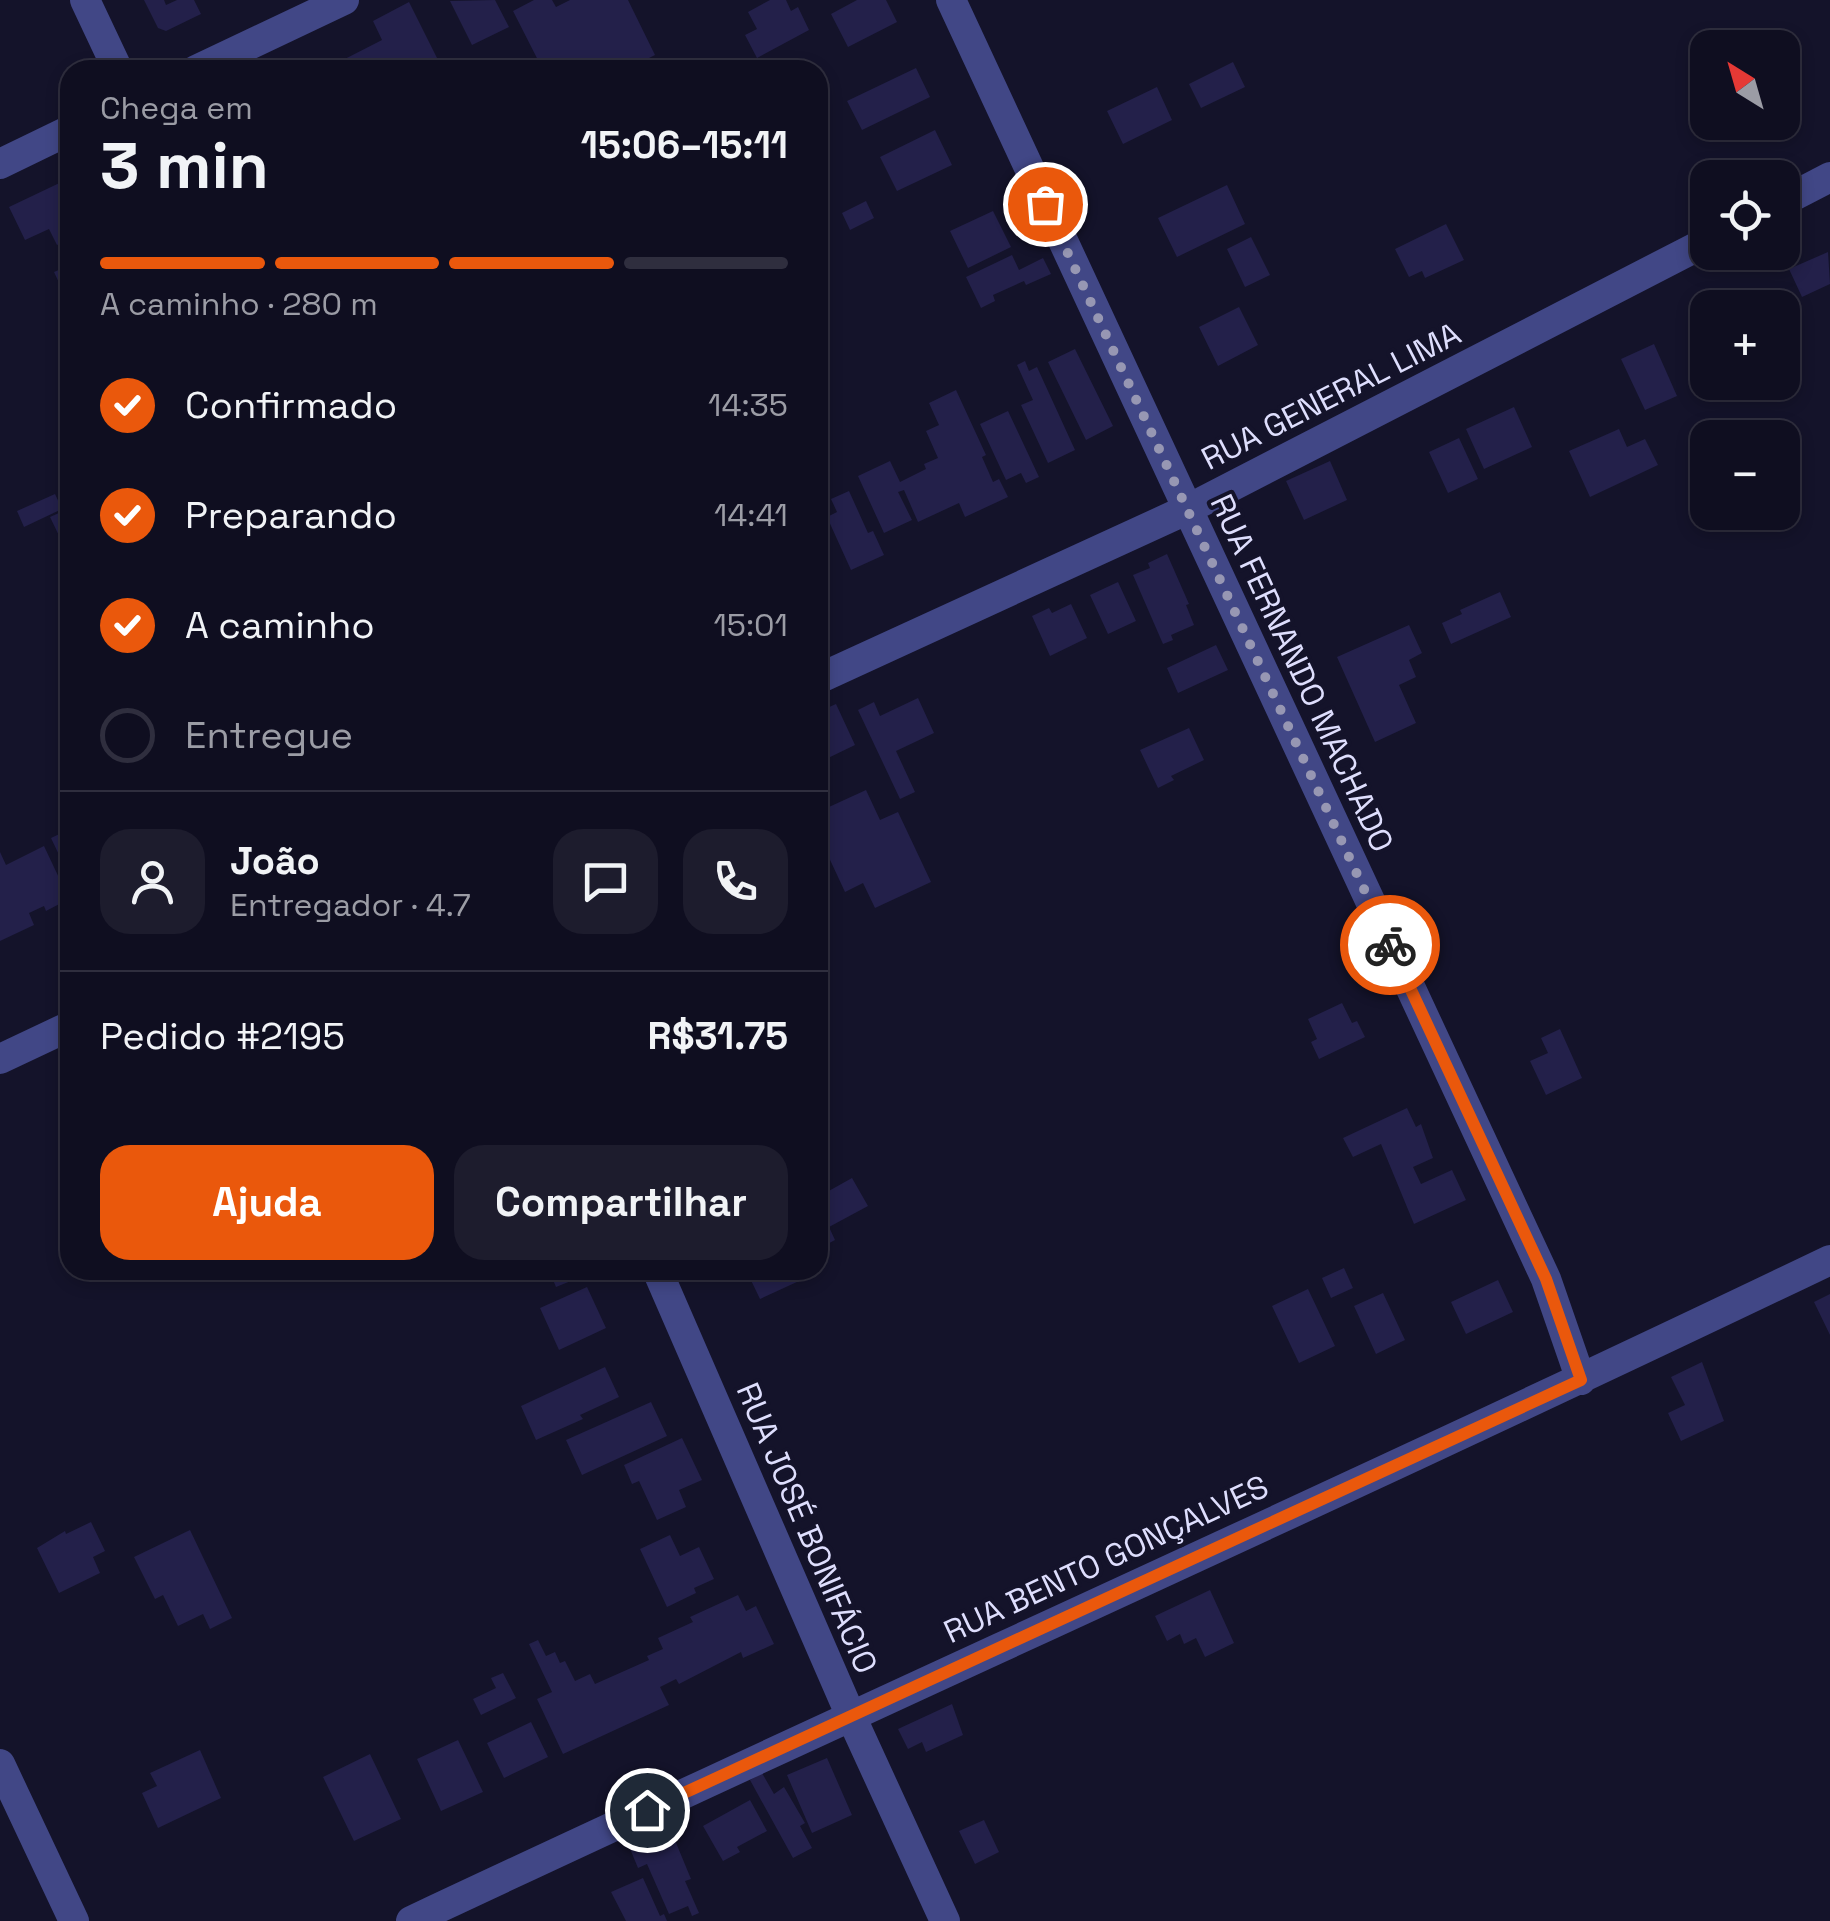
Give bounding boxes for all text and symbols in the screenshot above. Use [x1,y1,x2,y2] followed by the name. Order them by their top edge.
[1690,30,1800,140] north arrow
[1690,30,1800,530] map controls
[100,88,253,128] text: Chega em
[581,121,788,169] text: 15:06–15:11
[100,124,269,207] text: 3 min
[1690,160,1800,270] button: locate
[1003,162,1088,247] pin
[1018,177,1073,232] icon: bag
[100,284,378,324] text: A caminho · 280 m
[1690,290,1800,400] button: +
[1195,313,1467,479] street label: RUA GENERAL LIMA
[100,378,155,433] icon: check
[185,381,397,429] text: Confirmado
[708,385,788,425] text: 14:35
[1690,420,1800,530] button: −
[100,488,155,543] icon: check
[1201,488,1403,858] street label: RUA FERNANDO MACHADO
[185,491,397,539] text: Preparando
[714,495,788,535] text: 14:41
[100,598,155,653] icon: check
[185,601,375,649] text: A caminho
[713,605,788,645] text: 15:01
[185,711,353,759] text: Entregue
[100,829,205,934] button: person
[553,829,658,934] button: chat
[683,829,788,934] button: phone
[230,837,320,885] text: João
[230,885,471,925] text: Entregador · 4.7
[1340,895,1440,995] courier
[1363,918,1418,973] icon: bike
[100,1012,345,1060] text: Pedido #2195
[647,1012,788,1060] text: R$31.75
[100,1145,434,1260] button: Ajuda
[454,1145,788,1260] button: Compartilhar
[728,1377,886,1679] street label: RUA JOSÉ BONIFÁCIO
[937,1466,1275,1652] street label: RUA BENTO GONÇALVES
[605,1768,690,1853] pin
[620,1783,675,1838] icon: home

